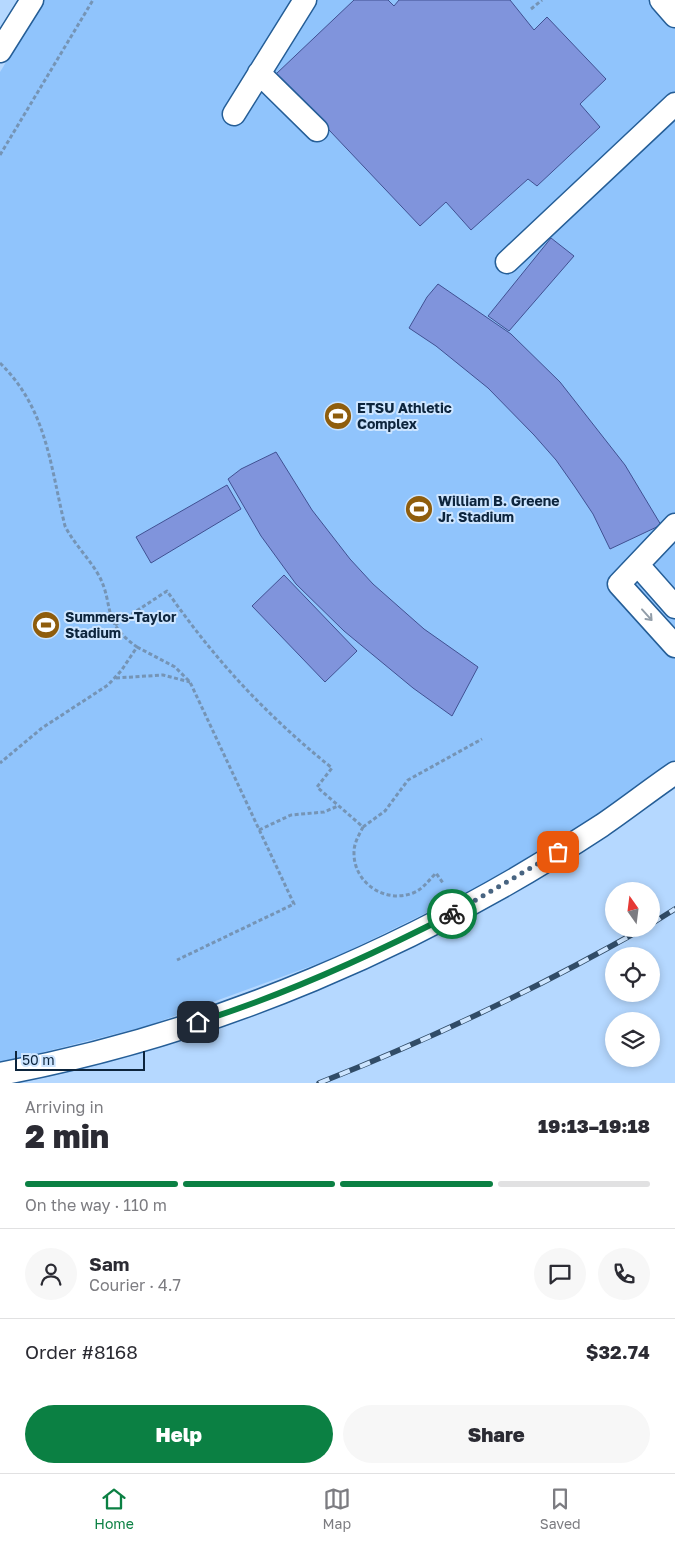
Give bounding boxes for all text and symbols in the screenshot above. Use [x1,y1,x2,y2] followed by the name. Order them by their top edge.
[357,399,452,432] place label: ETSU Athletic Complex
[323,401,353,431] sports icon: ETSU Athletic Complex
[438,492,559,525] place label: William B. Greene Jr. Stadium
[404,494,434,524] sports icon: William B. Greene Jr. Stadium
[65,608,177,641] place label: Summers-Taylor Stadium
[641,609,653,622] one-way arrow
[31,610,61,640] sports icon: Summers-Taylor Stadium
[537,831,579,873] pin
[544,838,572,866] icon: bag
[605,882,660,938] north arrow
[605,882,660,1067] map controls
[427,889,477,939] courier
[438,900,466,928] icon: bike
[605,947,660,1002] button: locate
[177,1001,219,1043] pin
[184,1008,212,1036] icon: home
[605,1012,660,1067] button: layers
[15,1048,145,1071] scale bar
[22,1051,55,1068] text: 50 m
[25,1097,104,1117] text: Arriving in
[538,1114,650,1137] text: 19:13–19:18
[25,1117,109,1155] text: 2 min
[25,1195,167,1215] text: On the way · 110 m
[25,1248,77,1300] button: person
[534,1248,586,1300] button: chat
[598,1248,650,1300] button: phone
[89,1252,129,1275] text: Sam
[89,1275,181,1295] text: Courier · 4.7
[25,1340,138,1363] text: Order #8168
[586,1340,650,1363] text: $32.74
[25,1405,333,1463] button: Help
[343,1405,650,1463] button: Share
[94,1485,134,1532] tab: Home
[323,1485,351,1532] tab: Map
[540,1485,581,1532] tab: Saved

